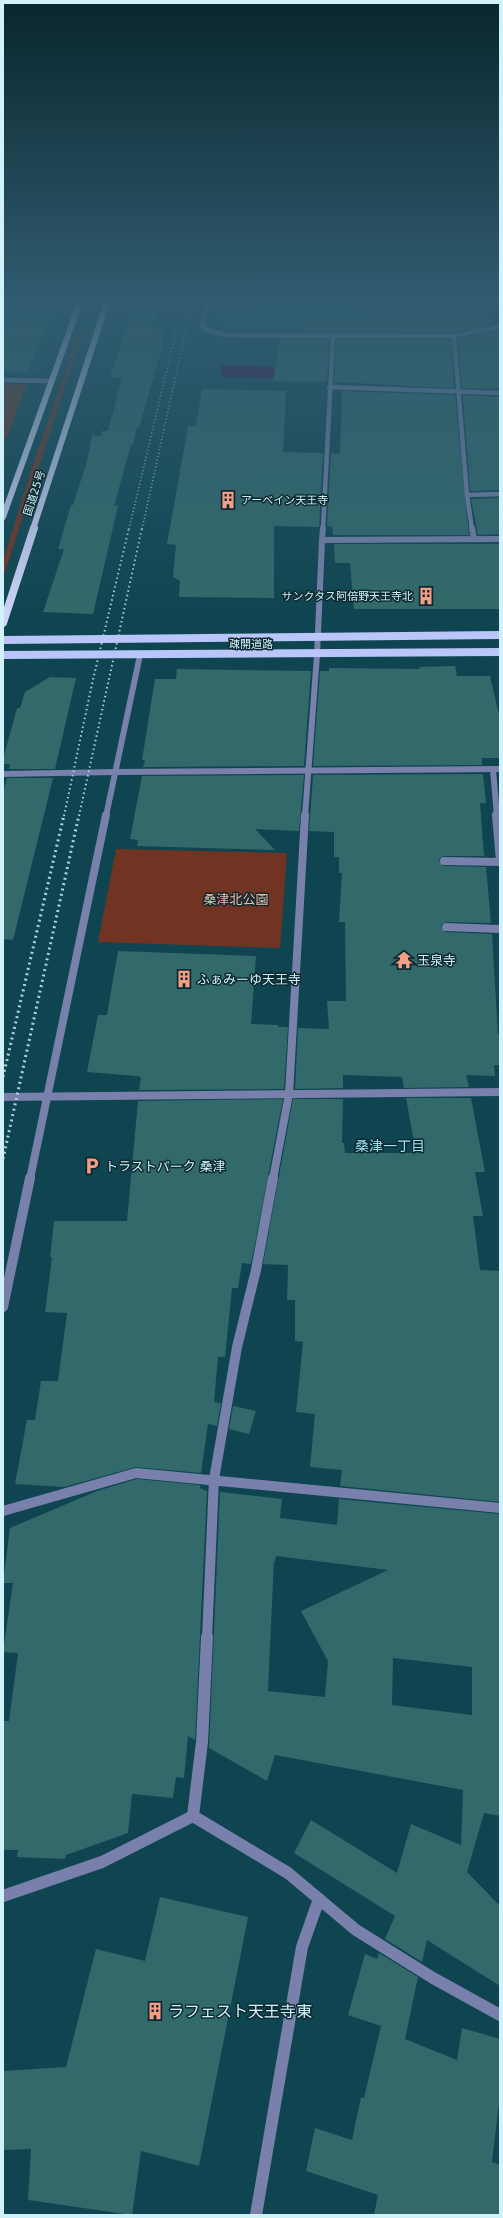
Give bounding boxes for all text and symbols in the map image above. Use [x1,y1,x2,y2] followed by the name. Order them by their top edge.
[21,469,48,518] street label: 国道25号
[218,490,238,510] building icon: アーベイン天王寺
[241,494,328,507] place label: アーベイン天王寺
[416,586,436,606] building icon: サンクタス阿倍野天王寺北
[281,590,413,603] place label: サンクタス阿倍野天王寺北
[229,638,273,651] street label: 疎開道路
[203,892,269,907] park label: 桑津北公園
[394,950,414,970] temple icon: 玉泉寺
[417,953,456,968] place label: 玉泉寺
[174,969,194,989] building icon: ふぁみーゆ天王寺
[197,972,301,987] place label: ふぁみーゆ天王寺
[355,1138,425,1154] district label: 桑津一丁目
[82,1156,102,1176] parking icon: トラストパーク 桑津
[105,1159,226,1174] place label: トラストパーク 桑津
[145,2001,165,2021] building icon: ラフェスト天王寺東
[168,2002,312,2021] place label: ラフェスト天王寺東

